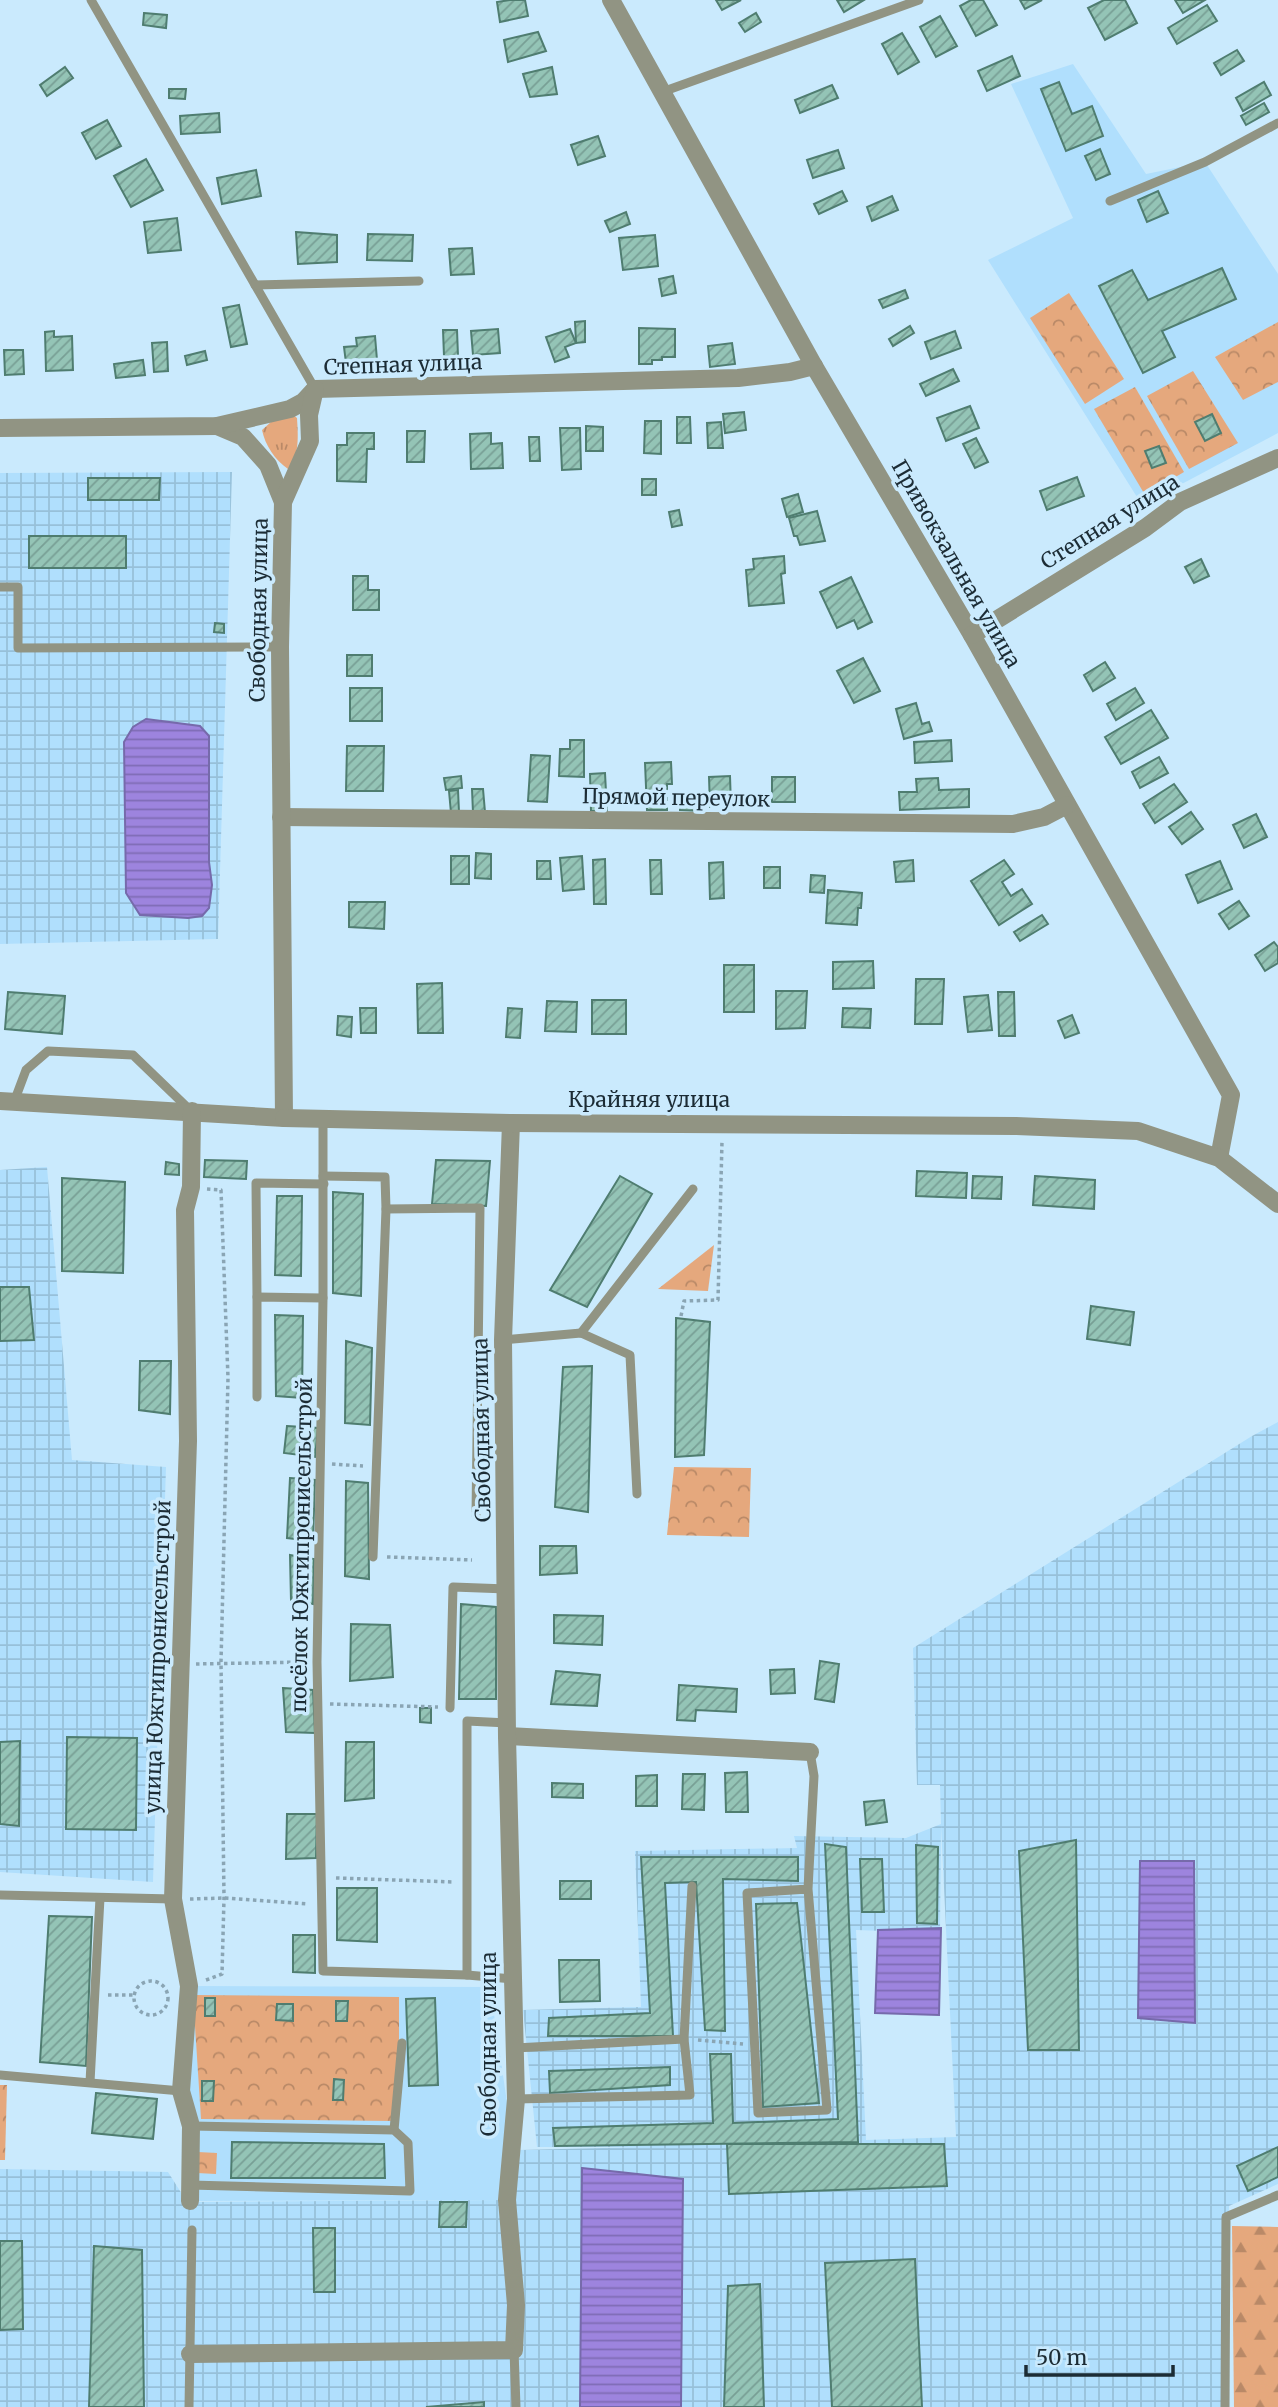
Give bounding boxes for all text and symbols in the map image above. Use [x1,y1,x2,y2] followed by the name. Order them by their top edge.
[323,348,483,381] street label: Степная улица
[886,455,1027,672] street label: Привокзальная улица
[1035,468,1184,575] street label: Степная улица
[243,518,274,702] street label: Свободная улица
[582,782,770,813] street label: Прямой переулок
[568,1086,730,1113] street label: Крайняя улица
[466,1338,497,1522] street label: Свободная улица
[285,1377,318,1713] street label: посёлок Южгипронисельстрой
[139,1500,176,1814] street label: улица Южгипронисельстрой
[475,1952,502,2136] street label: Свободная улица
[1026,2334,1173,2378] scale bar
[1036,2344,1087,2371] text: 50 m

